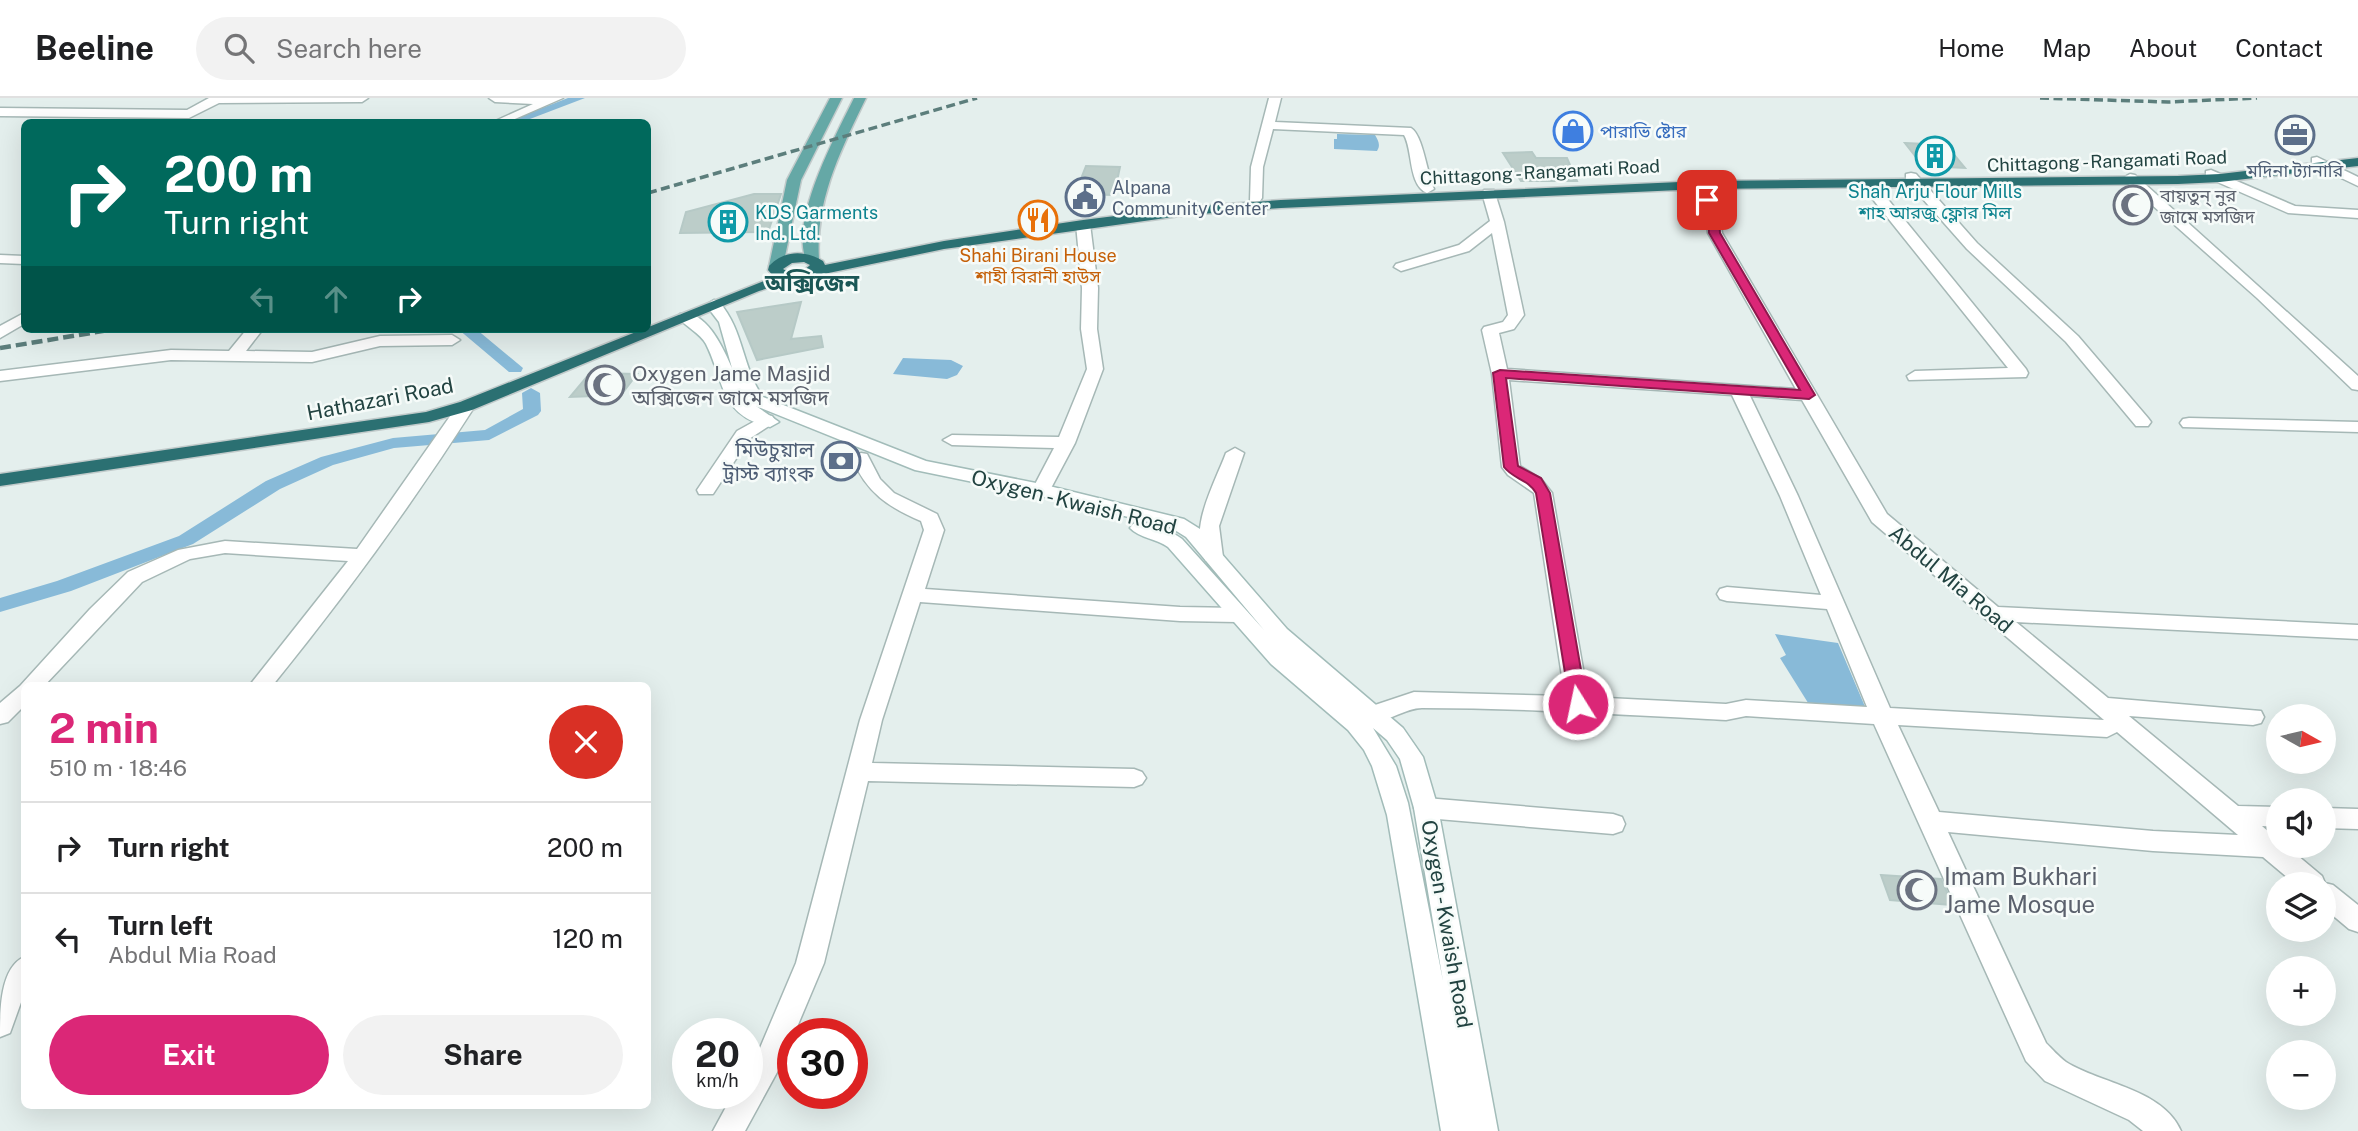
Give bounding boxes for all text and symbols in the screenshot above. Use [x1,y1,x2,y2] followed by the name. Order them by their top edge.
[196,17,686,80] search box
[35,29,154,67] text: Beeline
[220,29,258,67] icon: search
[276,33,422,64] text: Search here
[1938,34,2004,62] text: Home
[2042,34,2091,62] text: Map
[2129,34,2197,62] text: About
[2235,34,2323,62] text: Contact
[1552,110,1594,152] shop icon: পারাভি ষ্টোর
[2274,114,2316,156] office icon: মদিনা ট্যানারি
[1600,121,1687,142] place label: পারাভি ষ্টোর
[1914,135,1956,177] building icon: Shah Arju Flour Mills শাহ আরজু ফ্লোর মিল
[164,145,313,203] text: 200 m
[1987,146,2227,176] street label: Chittagong - Rangamati Road
[49,147,140,238] icon: right
[1419,155,1661,189] street label: Chittagong - Rangamati Road
[2246,160,2343,181] place label: মদিনা ট্যানারি
[1677,170,1737,230] pin
[1064,176,1106,218] public building icon: Alpana Community Center
[1112,177,1269,219] place label: Alpana Community Center
[1688,181,1726,219] icon: arrive
[1848,181,2022,223] place label: Shah Arju Flour Mills শাহ আরজু ফ্লোর মিল
[2112,184,2154,226] mosque icon: বায়তুন্ নুর জামে মসজিদ
[2159,185,2256,227] place label: বায়তুন্ নুর জামে মসজিদ
[1017,199,1059,241] restaurant icon: Shahi Birani House শাহী বিরানী হাউস
[707,201,749,243] building icon: KDS Garments Ind. Ltd.
[755,202,878,244] place label: KDS Garments Ind. Ltd.
[164,204,309,241] text: Turn right
[959,245,1117,287] place label: Shahi Birani House শাহী বিরানী হাউস
[764,269,860,296] district label: অক্সিজেন
[244,280,282,318] icon: left
[317,280,355,318] icon: ahead
[390,280,428,318] icon: right
[631,361,830,410] place label: Oxygen Jame Masjid অক্সিজেন জামে মসজিদ
[584,364,626,406] mosque icon: Oxygen Jame Masjid অক্সিজেন জামে মসজিদ
[304,373,456,425] street label: Hathazari Road
[722,437,815,486] place label: মিউচুয়াল ট্রাস্ট ব্যাংক
[820,440,862,482] bank icon: মিউচুয়াল ট্রাস্ট ব্যাংক
[969,464,1179,540] street label: Oxygen - Kwaish Road
[1884,520,2018,638] street label: Abdul Mia Road
[1541,667,1615,741] position arrow
[49,703,159,752] text: 2 min
[2266,704,2336,774] north arrow
[2266,704,2336,1110] map controls
[549,705,623,779] button: close
[49,754,187,781] text: 510 m · 18:46
[2266,788,2336,858] button: sound
[1416,818,1478,1030] street label: Oxygen - Kwaish Road
[49,829,87,867] icon: right
[108,832,230,863] text: Turn right
[547,832,623,863] text: 200 m
[1944,862,2097,918] place label: Imam Bukhari Jame Mosque
[1896,869,1938,911] mosque icon: Imam Bukhari Jame Mosque
[2266,872,2336,942] button: layers
[108,910,213,941] text: Turn left
[49,920,87,958] icon: left
[552,923,623,954] text: 120 m
[108,941,277,968] text: Abdul Mia Road
[2266,956,2336,1026] button: +
[49,1015,329,1095] button: Exit
[343,1015,623,1095] button: Share
[777,1018,868,1109] speed limit sign: 30
[695,1034,740,1075] text: 20
[2266,1040,2336,1110] button: −
[696,1070,739,1091] text: km/h

